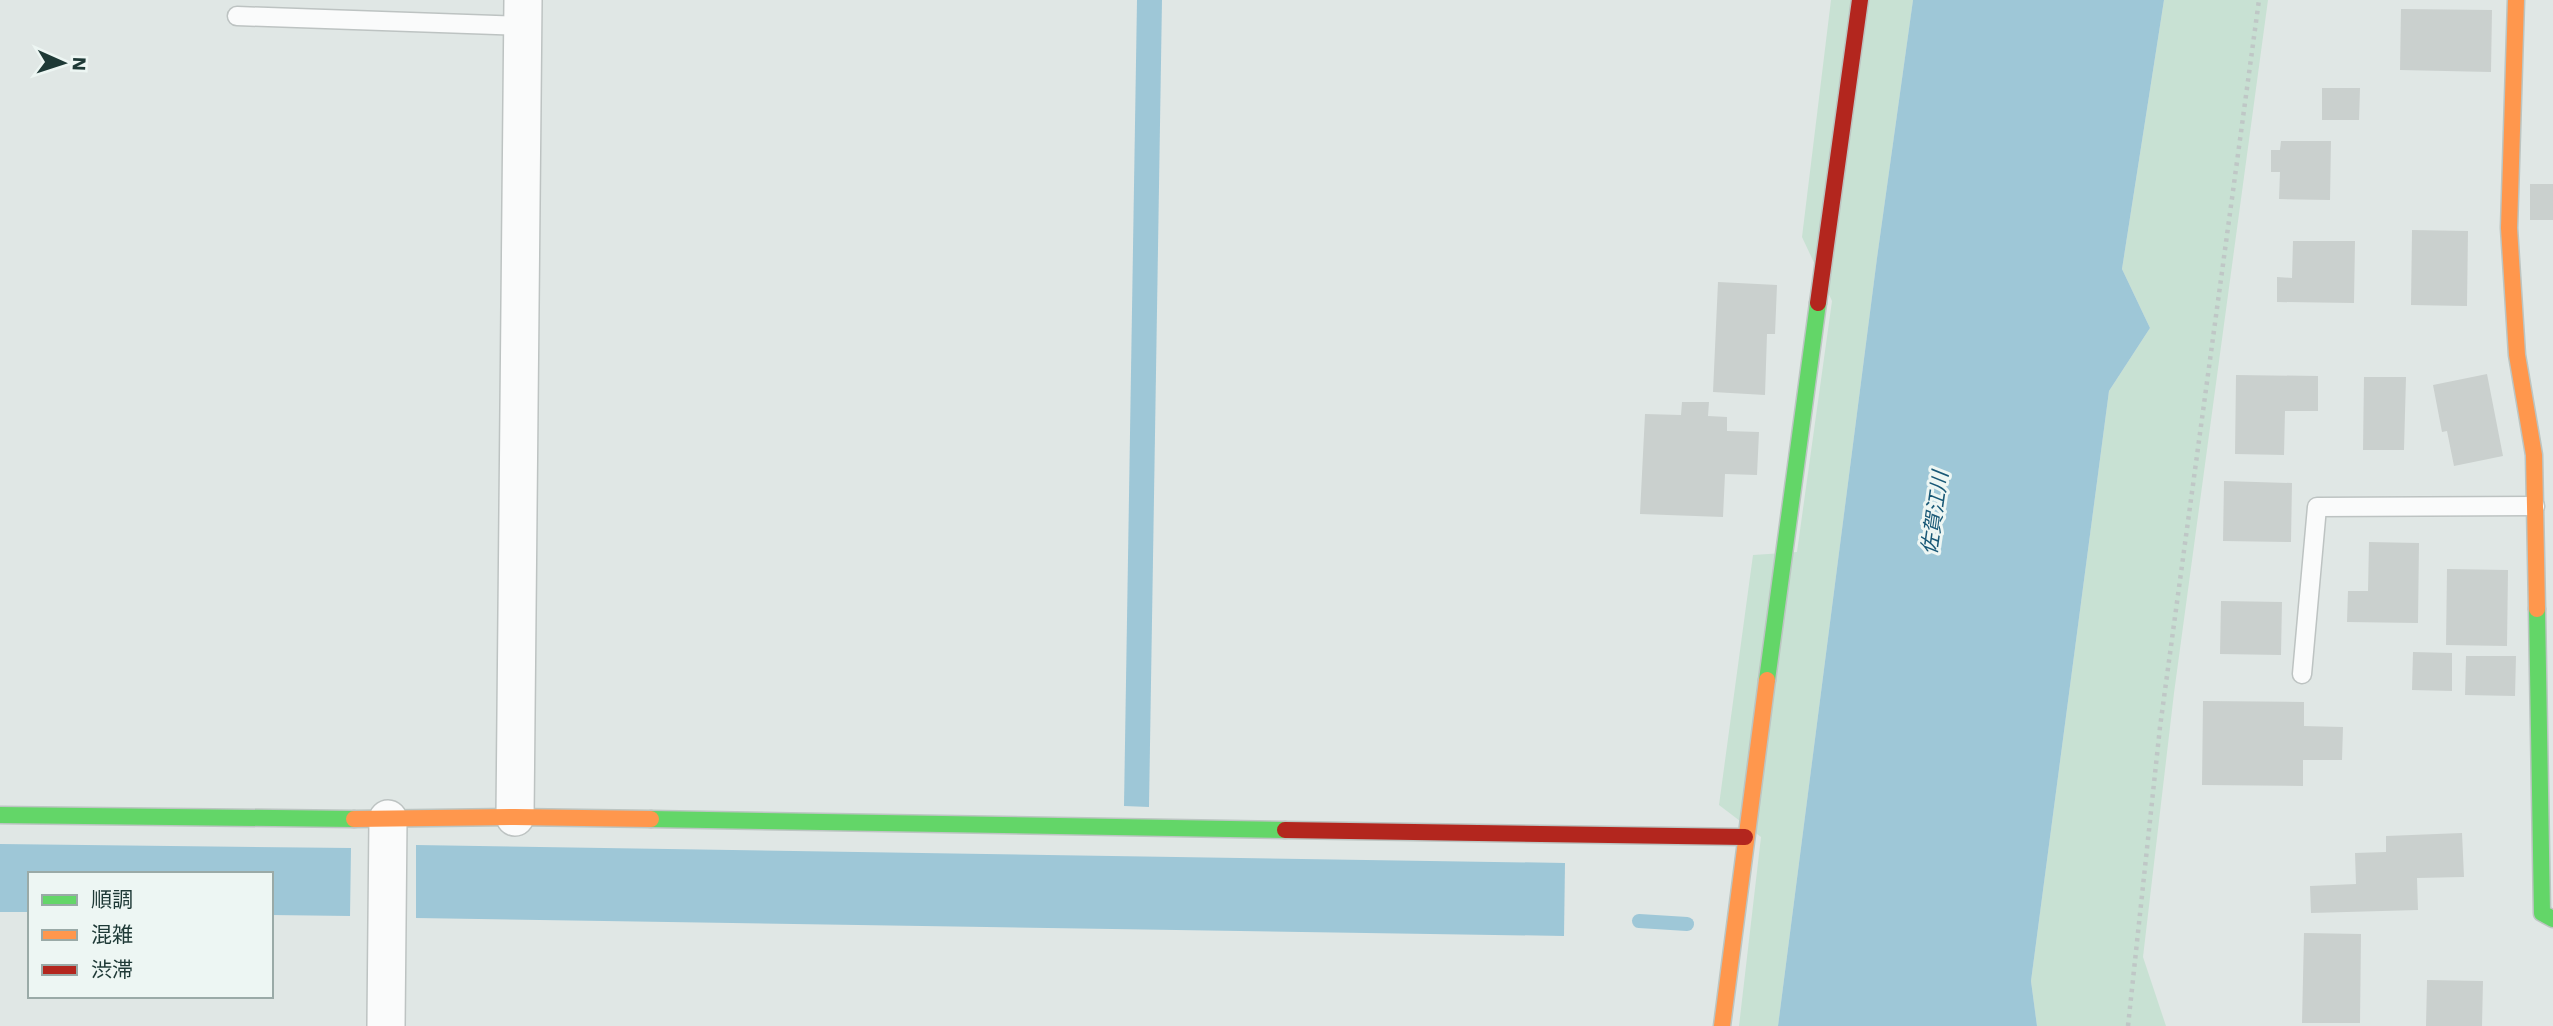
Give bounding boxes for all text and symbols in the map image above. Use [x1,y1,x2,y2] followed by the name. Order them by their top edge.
[28,28,98,98] north arrow
[68,56,91,72] text: N
[1916,468,1953,556] water label: 佐賀江川
[28,872,273,998] legend
[91,887,133,912] text: 順調
[91,922,133,947] text: 混雑
[91,957,133,982] text: 渋滞

